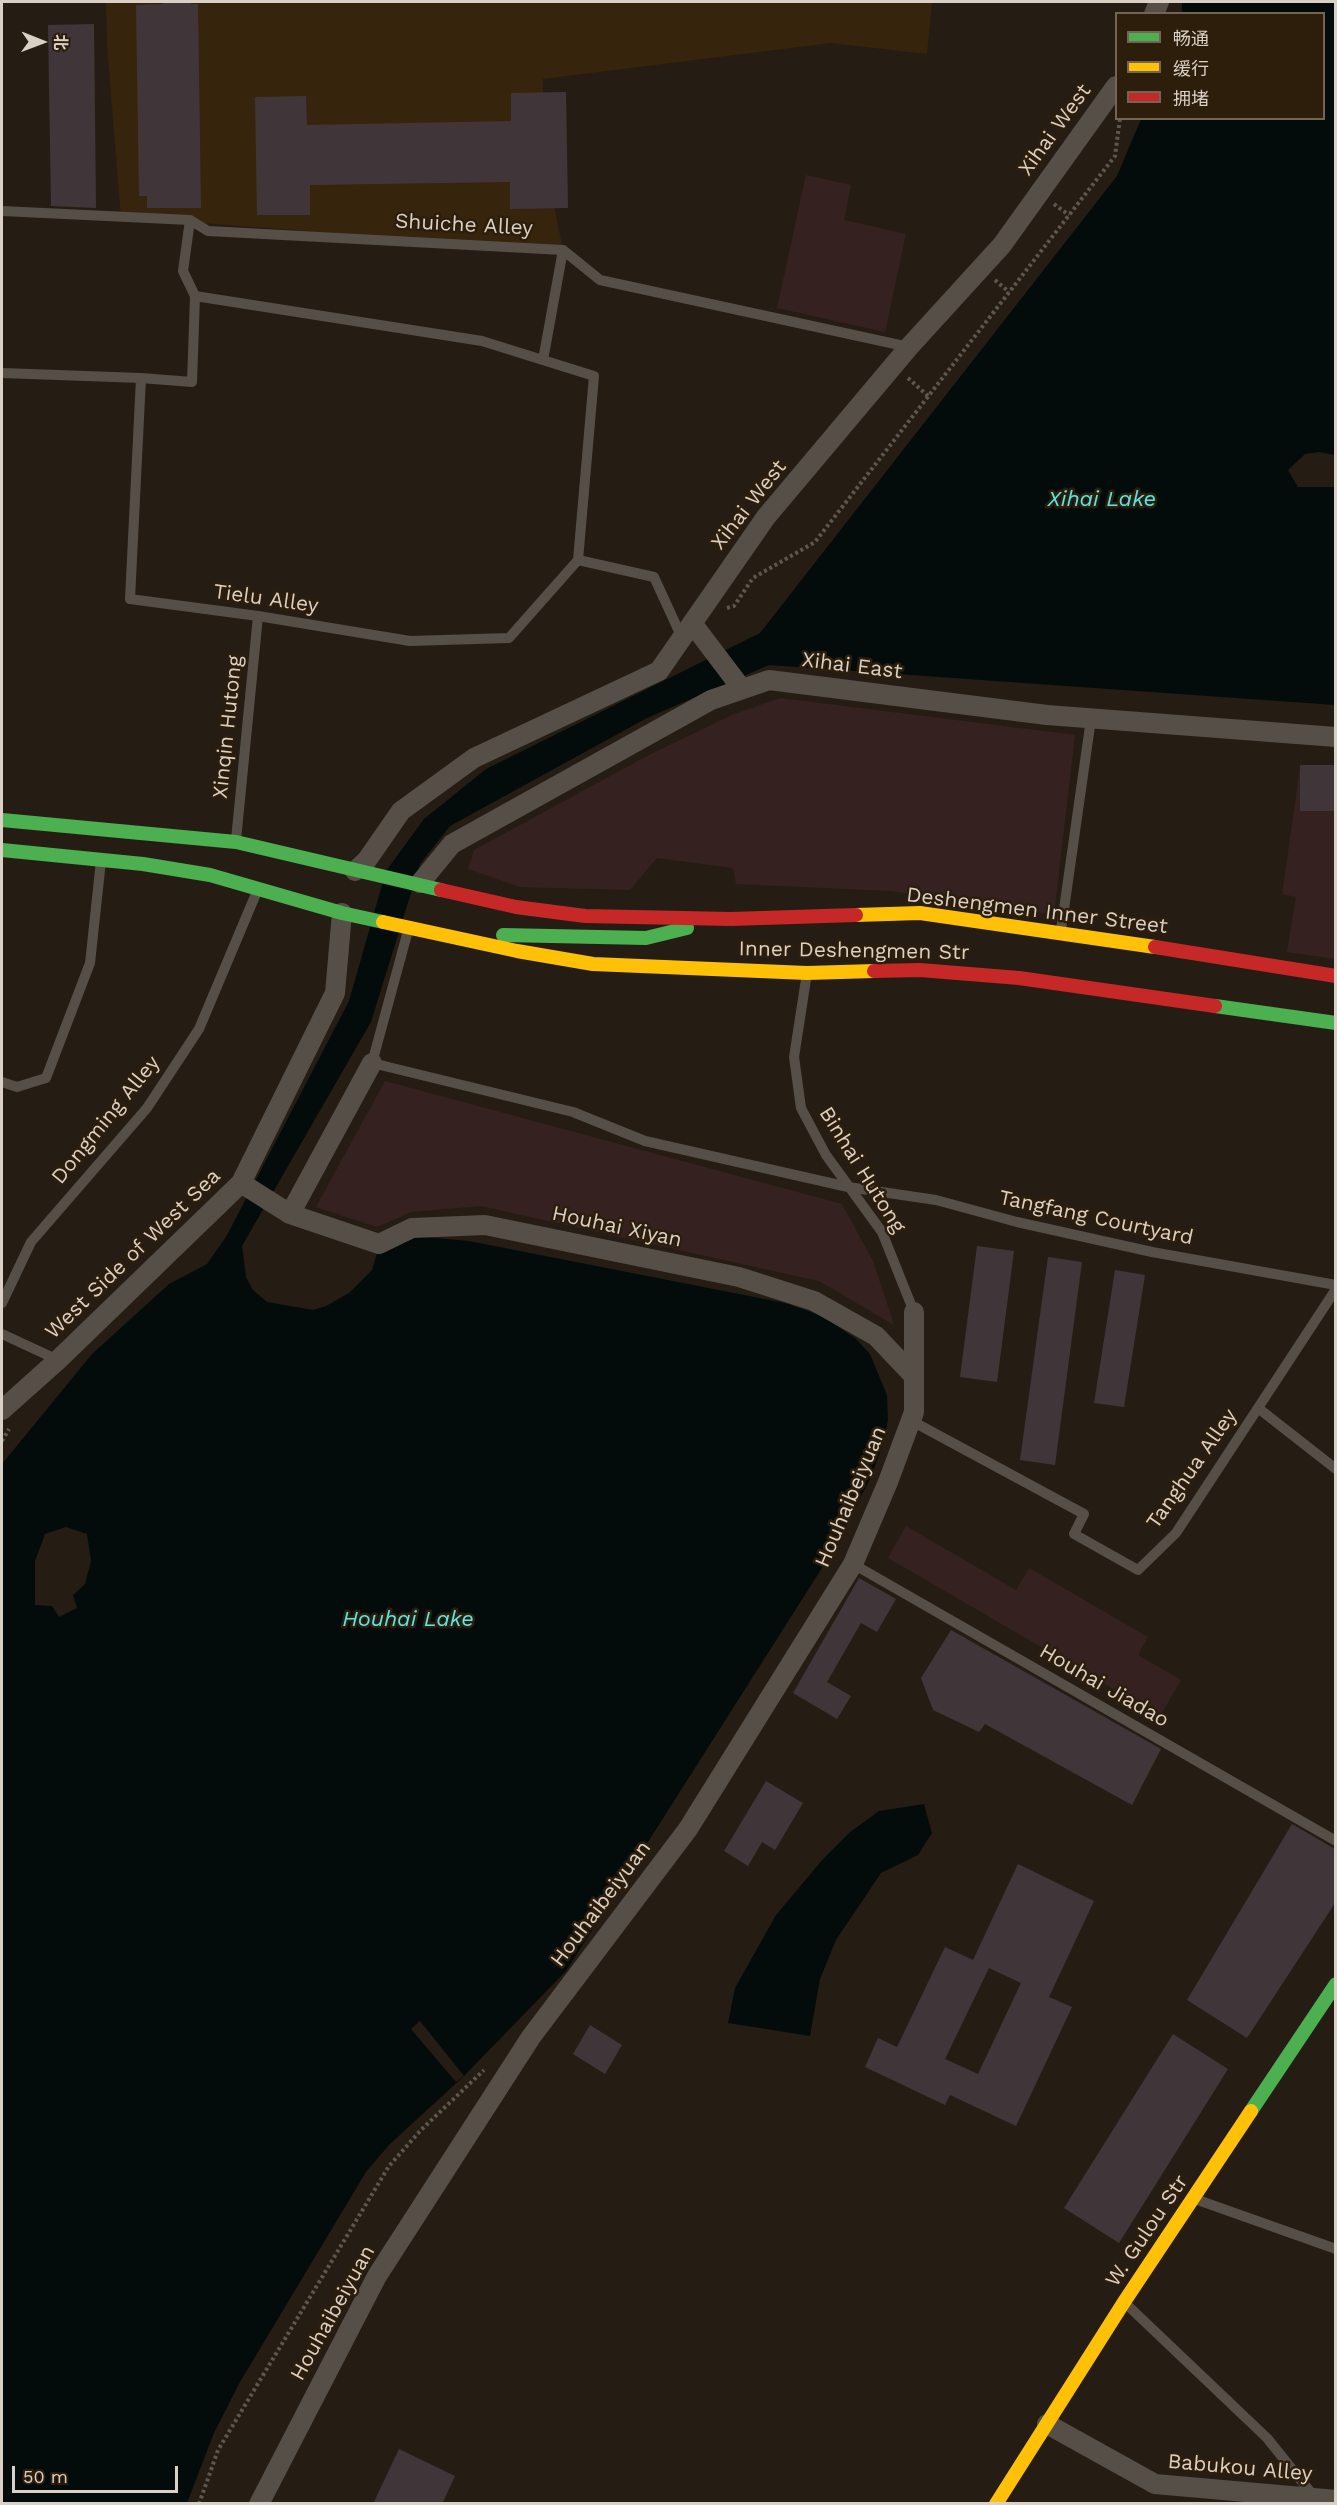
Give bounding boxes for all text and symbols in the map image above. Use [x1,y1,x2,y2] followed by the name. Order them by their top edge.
[12,12,72,72] north arrow
[1115,12,1325,120] legend
[1173,28,1209,49] text: 畅通
[51,34,70,50] text: 北
[1173,58,1209,79] text: 缓行
[1013,79,1097,181] street label: Xihai West
[1173,88,1209,109] text: 拥堵
[394,209,534,241] street label: Shuiche Alley
[706,455,792,555] street label: Xihai West
[1048,487,1156,513] water label: Xihai Lake
[212,579,320,619] street label: Tielu Alley
[800,647,904,685] street label: Xihai East
[208,654,248,800] street label: Xinqin Hutong
[905,882,1169,940] street label: Deshengmen Inner Street
[738,936,970,966] street label: Inner Deshengmen Str
[46,1051,166,1189] street label: Dongming Alley
[813,1102,911,1238] street label: Binhai Hutong
[40,1164,226,1344] street label: West Side of West Sea
[997,1185,1195,1251] street label: Tangfang Courtyard
[550,1201,684,1253] street label: Houhai Xiyan
[1141,1404,1243,1534] street label: Tanghua Alley
[810,1423,892,1571] street label: Houhaibeiyuan
[342,1607,474,1633] water label: Houhai Lake
[1035,1639,1173,1733] street label: Houhai Jiadao
[546,1836,656,1972] street label: Houhaibeiyuan
[1100,2170,1194,2292] street label: W. Gulou Str
[285,2241,381,2385] street label: Houhaibeiyuan
[1167,2449,1313,2487] street label: Babukou Alley
[15,2454,182,2492] scale bar
[23,2466,68,2487] text: 50 m

